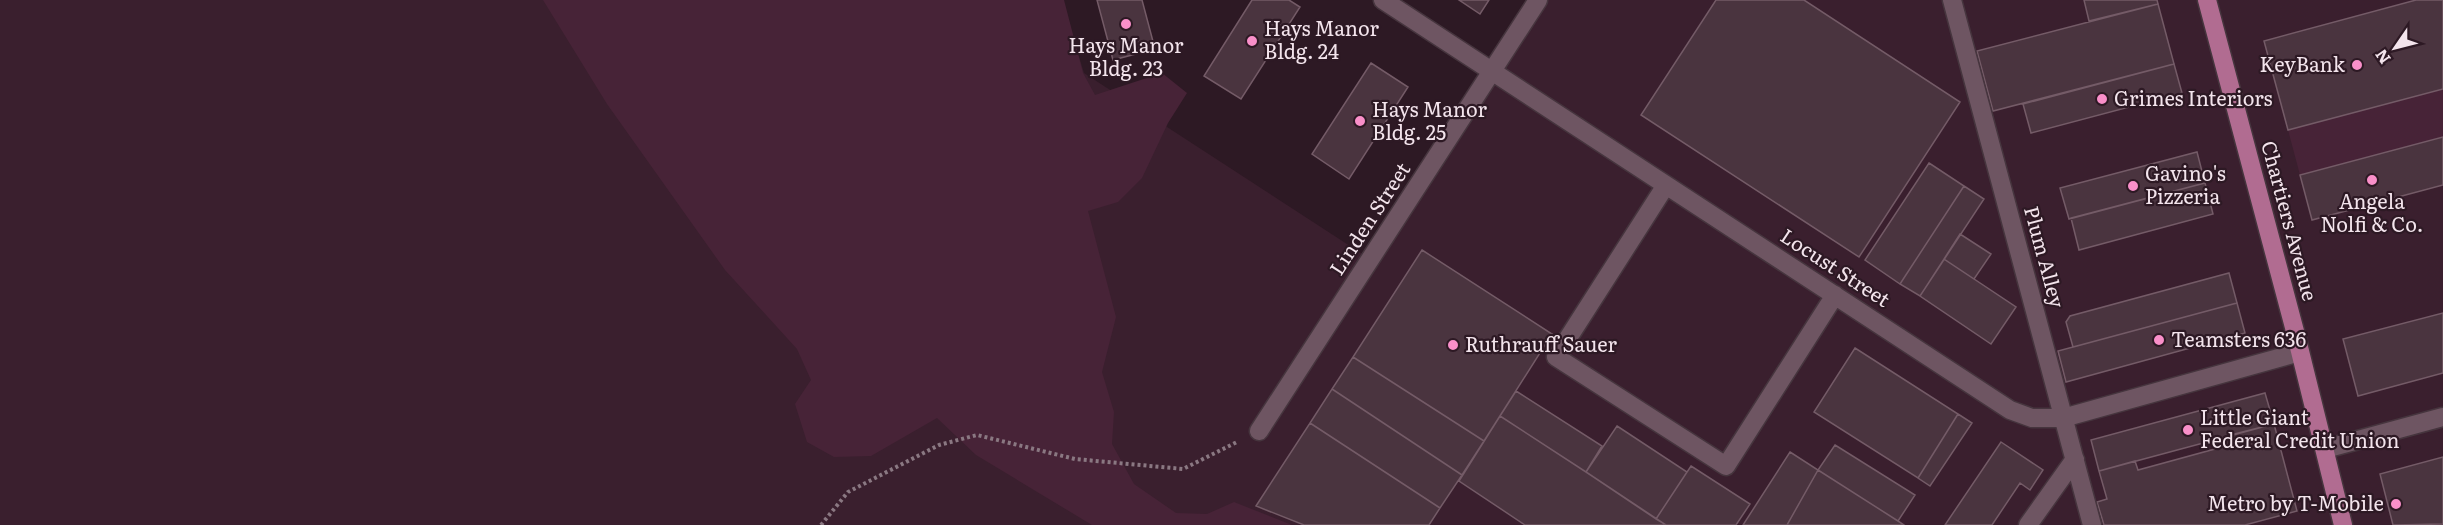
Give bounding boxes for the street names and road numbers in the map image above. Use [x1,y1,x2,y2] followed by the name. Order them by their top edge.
[2255,137,2327,304] street label: Chartiers Avenue
[1321,156,1416,280] street label: Linden Street
[2018,202,2074,311] street label: Plum Alley
[1775,220,1897,313] street label: Locust Street

